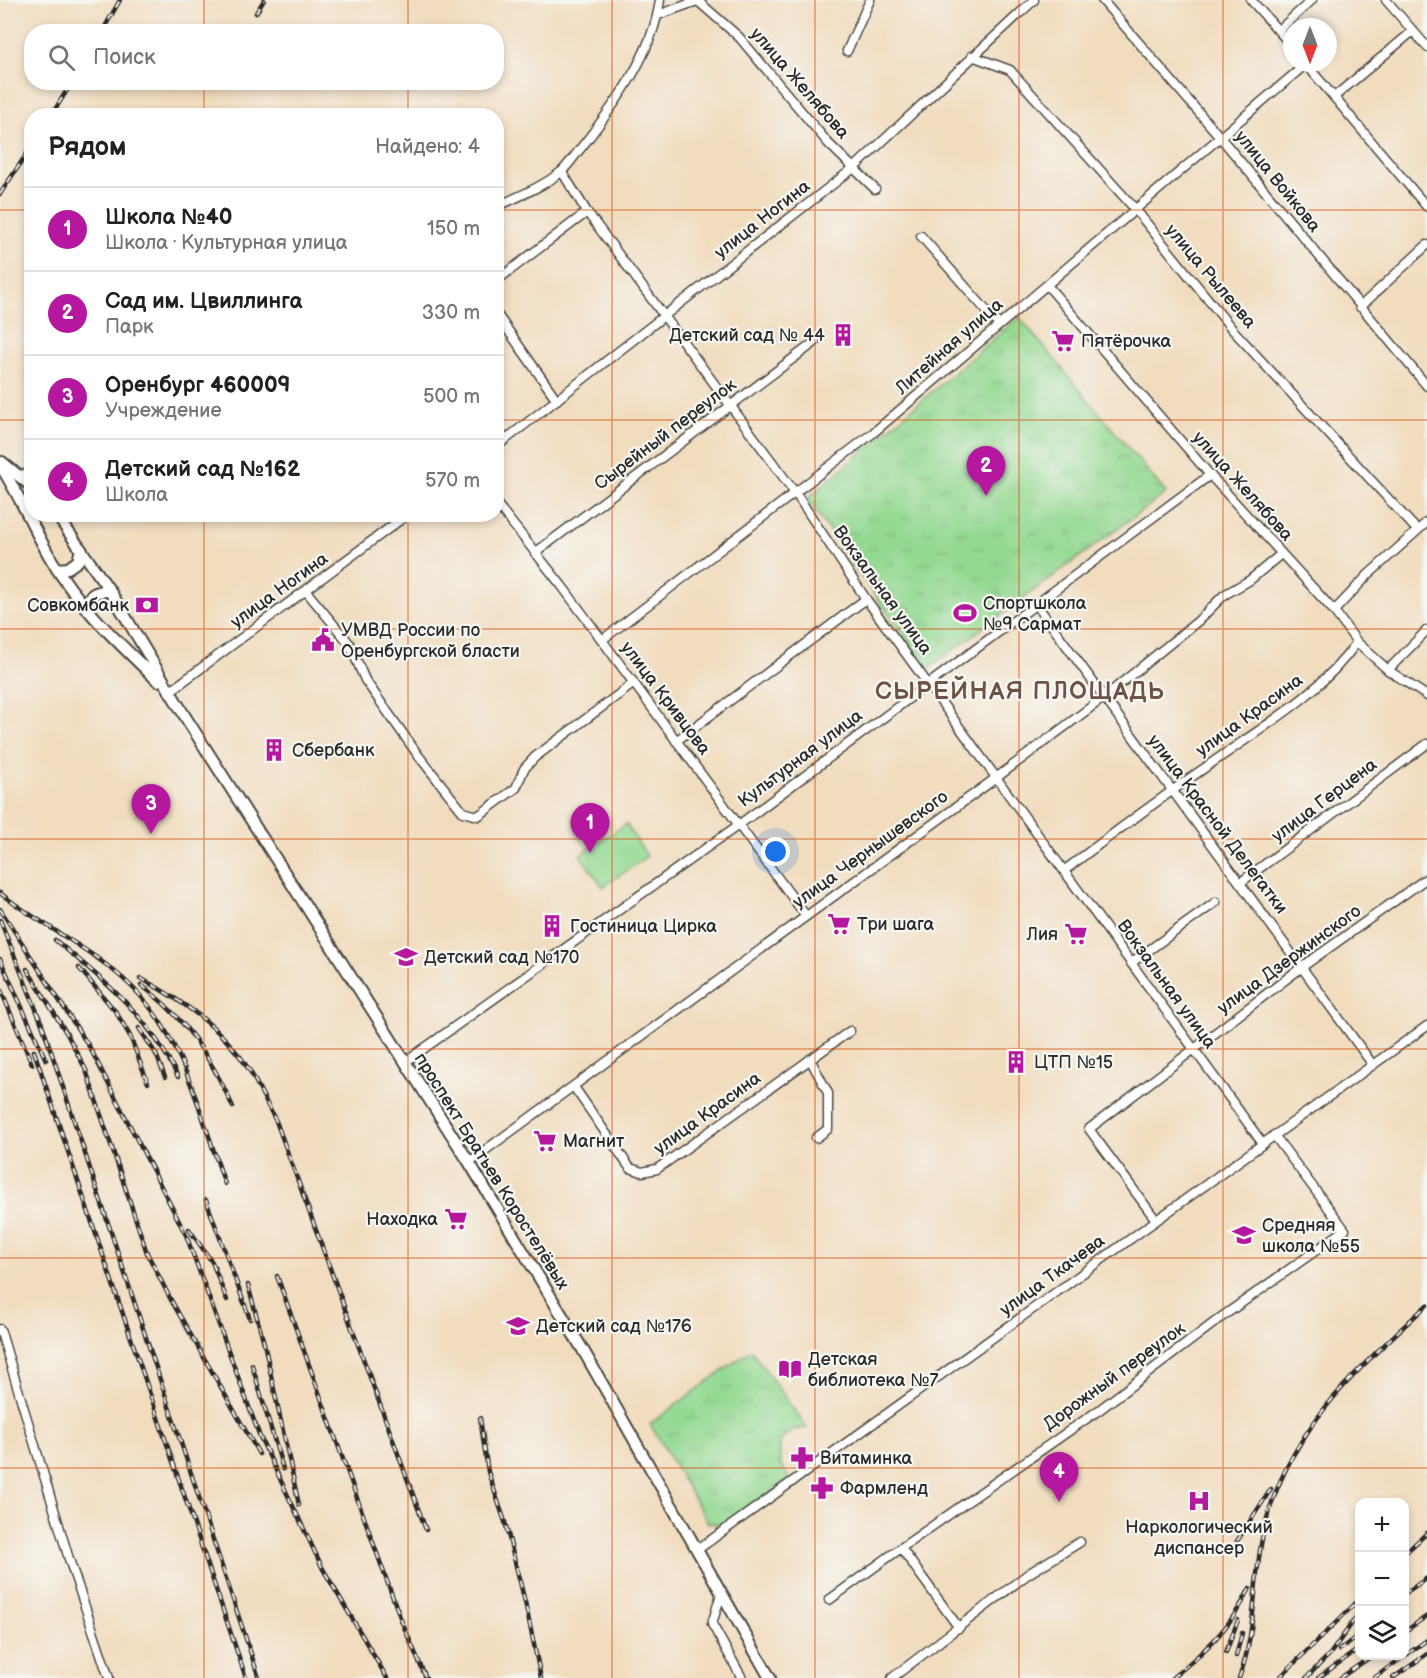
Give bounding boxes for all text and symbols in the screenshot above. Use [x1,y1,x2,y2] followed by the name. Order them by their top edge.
[1283,18,1337,72] north arrow
[24,24,504,90] search box
[746,24,854,143] street label: улица Желябова
[45,41,78,74] icon: search
[93,44,156,71] text: Поиск
[1230,126,1325,237] street label: улица Войкова
[48,132,126,163] text: Рядом
[375,135,480,159] text: Найдено: 4
[710,175,814,263] street label: улица Ногина
[105,204,232,231] text: Школа №40
[63,217,72,241] text: 1
[427,217,480,241] text: 150 m
[1161,220,1260,333] street label: улица Рылеева
[105,231,348,255] text: Школа · Культурная улица
[105,288,302,315] text: Сад им. Цвиллинга
[890,294,1008,399] street label: Литейная улица
[62,301,73,325] text: 2
[422,301,480,325] text: 330 m
[105,315,154,339] text: Парк
[830,322,856,348] building icon: Детский сад № 44
[669,325,825,346] place label: Детский сад № 44
[1050,328,1076,354] supermarket icon: Пятёрочка
[1081,331,1172,352] place label: Пятёрочка
[105,372,290,399] text: Оренбург 460009
[590,374,741,495] street label: Сырейный переулок
[62,385,73,409] text: 3
[423,385,480,409] text: 500 m
[105,399,222,423] text: Учреждение
[1188,427,1298,546] street label: улица Желябова
[966,446,1006,496] pin: 2
[105,456,300,483] text: Детский сад №162
[62,469,73,493] text: 4
[425,469,480,493] text: 570 m
[105,483,168,507] text: Школа
[829,522,937,659] street label: Вокзальная улица
[226,548,332,633] street label: улица Ногина
[134,592,160,618] bank icon: Совкомбанк
[983,593,1087,635] place label: Спортшкола №9 Сармат
[27,595,129,616] place label: Совкомбанк
[952,600,978,626] sports icon: Спортшкола №9 Сармат
[341,620,520,662] place label: УМВД России по Оренбургской бласти
[310,627,336,653] public building icon: УМВД России по Оренбургской бласти
[616,638,715,759] street label: улица Кривцова
[1192,669,1307,761] street label: улица Красина
[875,675,1165,706] district label: СЫРЕЙНАЯ ПЛОЩАДЬ
[734,705,867,812] street label: Культурная улица
[1143,731,1292,918] street label: улица Красной Делегатки
[261,737,287,763] building icon: Сбербанк
[292,740,375,761] place label: Сбербанк
[1268,754,1381,847] street label: улица Герцена
[132,784,170,834] pin: 3
[789,786,952,913] street label: улица Чернышевского
[570,804,610,853] pin: 1
[761,837,790,866] your location
[1213,900,1365,1019] street label: улица Дзержинского
[826,911,852,937] supermarket icon: Три шага
[539,913,565,939] building icon: Гостиница Цирка
[857,914,935,935] place label: Три шага
[570,916,717,937] place label: Гостиница Цирка
[1113,916,1221,1053] street label: Вокзальная улица
[1063,921,1089,947] supermarket icon: Лия
[1026,924,1058,945] place label: Лия
[393,944,419,970] school or university icon: Детский сад №170
[424,947,579,968] place label: Детский сад №170
[410,1049,573,1294] street label: проспект Братьев Коростелёвых
[1003,1049,1029,1075] building icon: ЦТП №15
[1034,1052,1113,1073] place label: ЦТП №15
[650,1067,765,1159] street label: улица Красина
[532,1128,558,1154] supermarket icon: Магнит
[563,1131,625,1152] place label: Магнит
[443,1206,469,1232] supermarket icon: Находка
[366,1209,438,1230] place label: Находка
[1262,1215,1360,1257] place label: Средняя школа №55
[1231,1222,1257,1248] school or university icon: Средняя школа №55
[996,1230,1109,1320] street label: улица Ткачева
[505,1313,531,1339] school or university icon: Детский сад №176
[536,1316,692,1337] place label: Детский сад №176
[1039,1318,1190,1435] street label: Дорожный переулок
[808,1349,939,1391] place label: Детская библиотека №7
[777,1356,803,1382] library icon: Детская библиотека №7
[789,1445,815,1471] pharmacy icon: Витаминка
[820,1448,912,1469] place label: Витаминка
[1040,1452,1078,1502] pin: 4
[809,1475,835,1501] pharmacy icon: Фармленд
[840,1478,928,1499] place label: Фармленд
[1186,1488,1212,1514] hospital icon: Наркологический диспансер
[1355,1498,1409,1660] map controls
[1355,1498,1409,1552] button: +
[1125,1517,1273,1559] place label: Наркологический диспансер
[1355,1552,1409,1606] button: −
[1355,1606,1409,1660] button: layers

